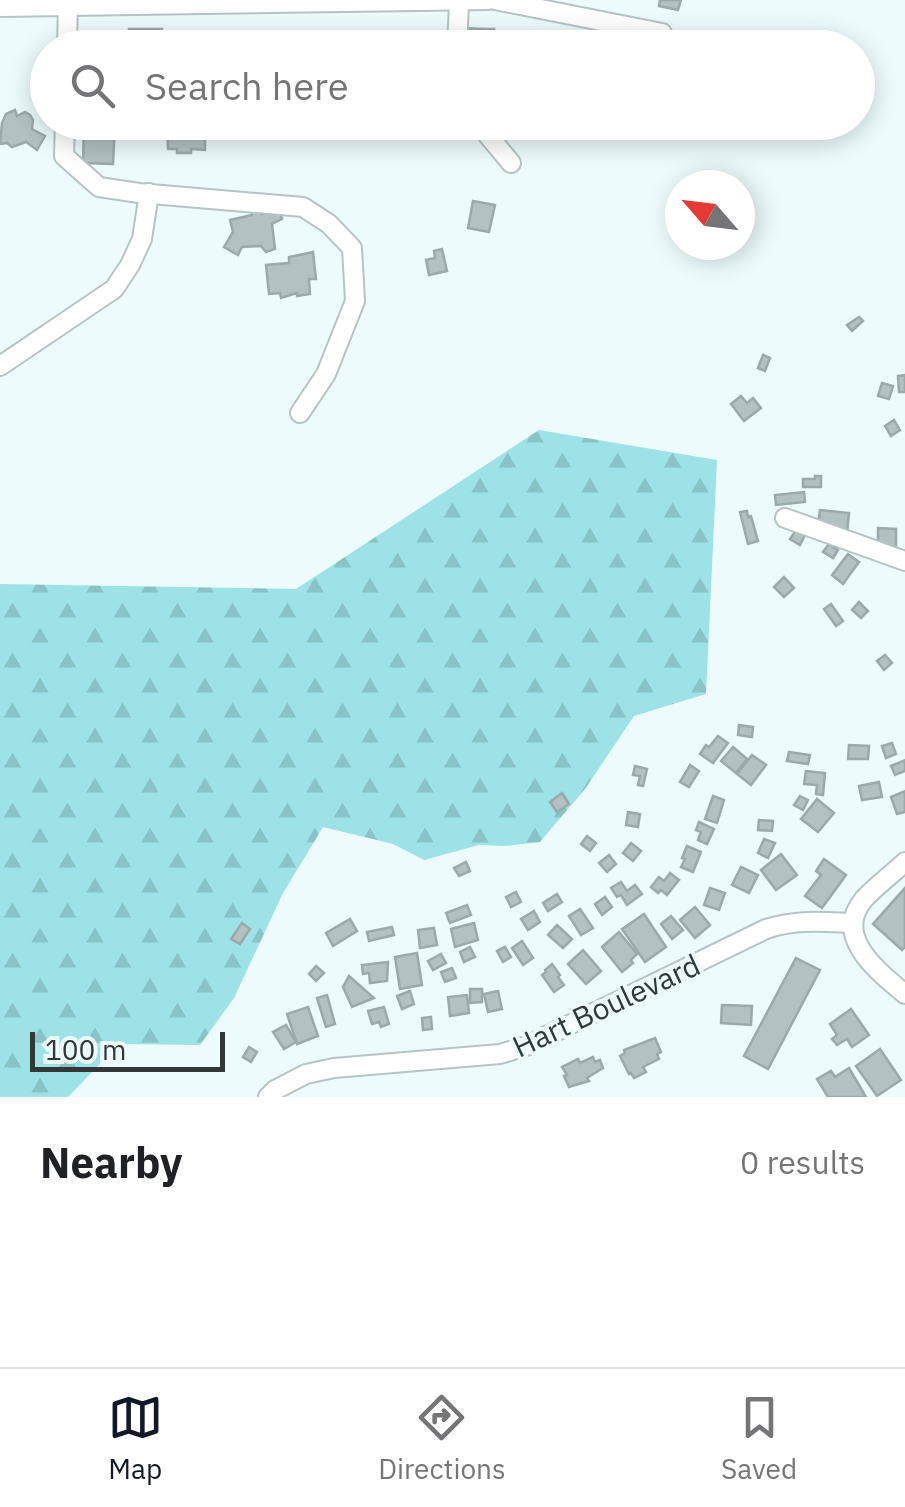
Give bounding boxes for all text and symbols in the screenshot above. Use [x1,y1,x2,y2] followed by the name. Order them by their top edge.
[30,30,875,140] search box
[65,58,120,113] icon: search
[145,61,349,110] text: Search here
[665,170,755,260] north arrow
[506,945,706,1065] street label: Hart Boulevard
[30,1027,225,1072] scale bar
[45,1031,126,1068] text: 100 m
[40,1135,182,1190] text: Nearby
[740,1141,865,1183] text: 0 results
[108,1390,163,1487] tab: Map
[378,1390,506,1487] tab: Directions
[721,1390,797,1487] tab: Saved

